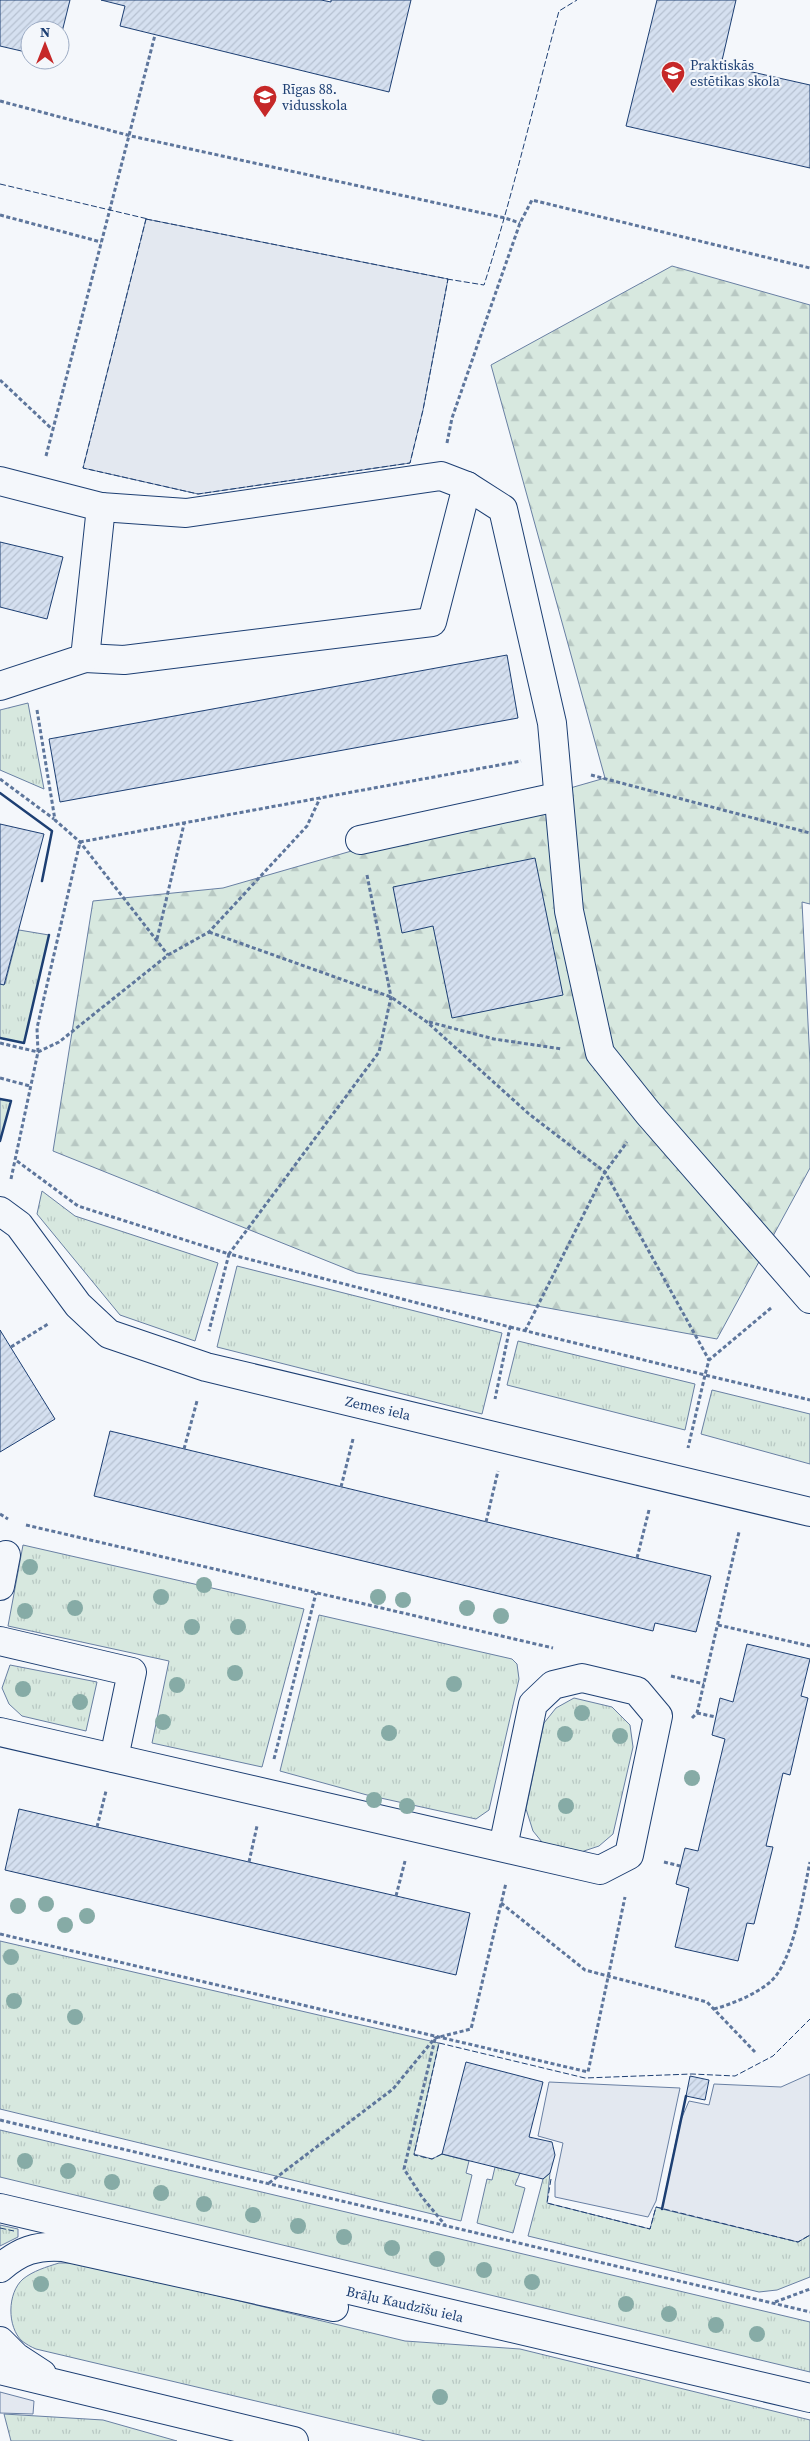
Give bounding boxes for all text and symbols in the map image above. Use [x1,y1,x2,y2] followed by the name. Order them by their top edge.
[20,20,70,70] north arrow
[40,22,50,42] text: N
[690,55,781,91] place label: Praktiskās estētikas skola
[660,60,686,94] school or university icon: Praktiskās estētikas skola
[282,79,348,115] place label: Rīgas 88. vidusskola
[252,84,278,118] school or university icon: Rīgas 88. vidusskola
[343,1391,413,1425] street label: Zemes iela
[344,2281,466,2327] street label: Brāļu Kaudzīšu iela

